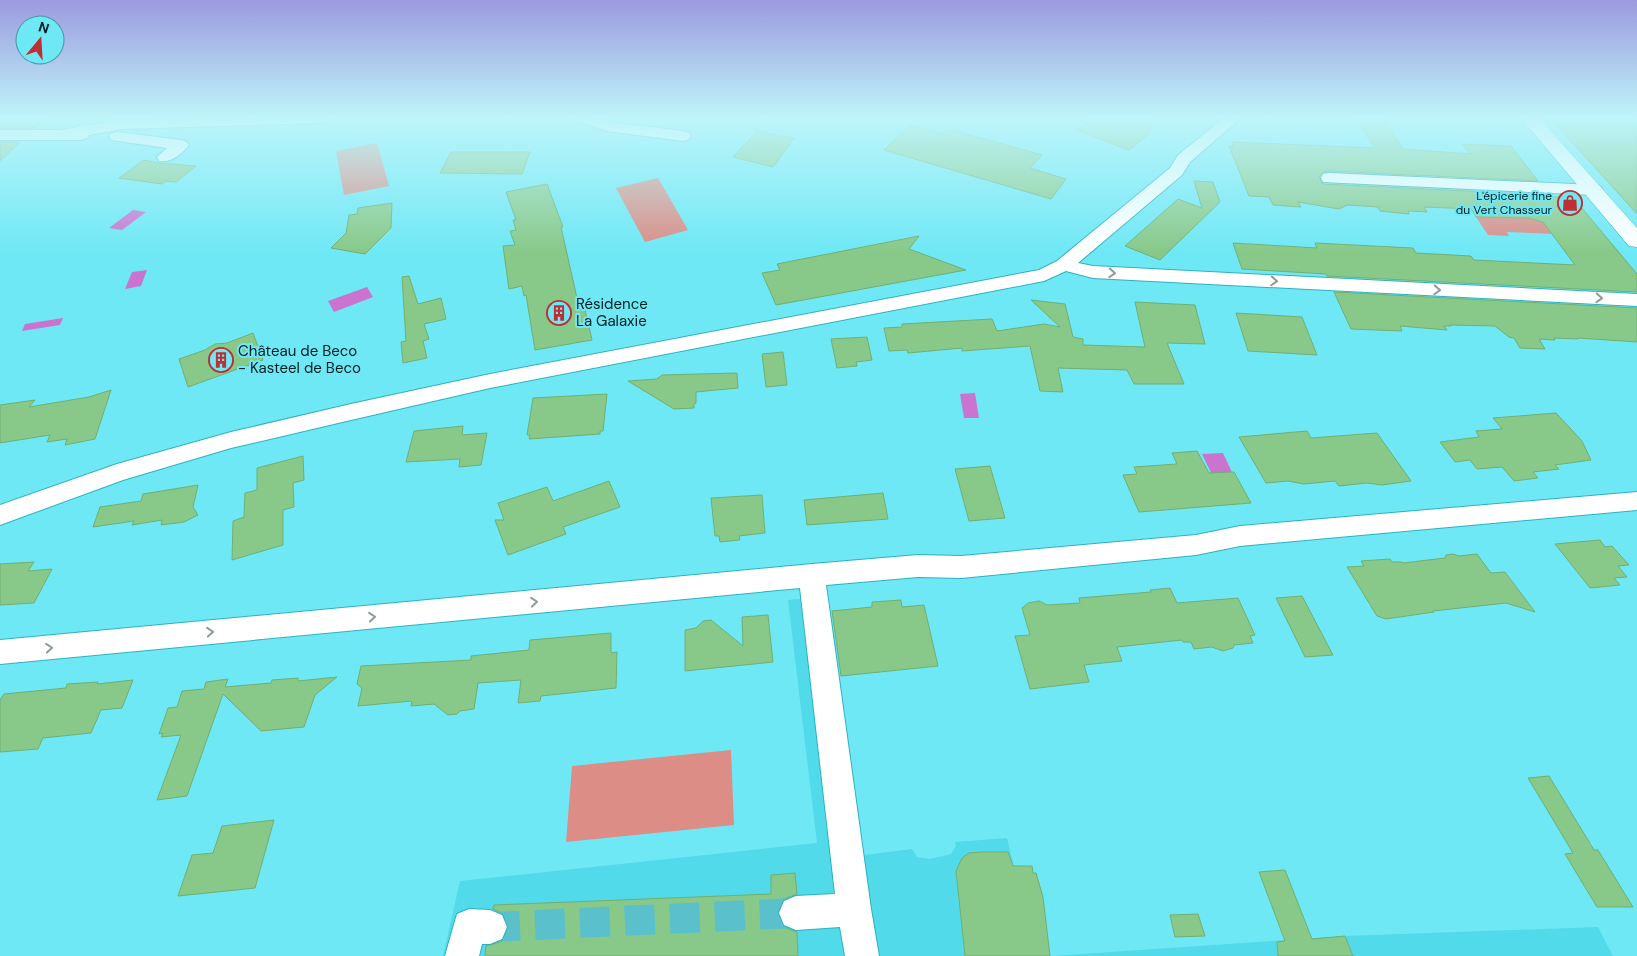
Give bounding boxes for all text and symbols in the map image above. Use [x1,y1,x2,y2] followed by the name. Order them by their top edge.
[15,15,65,65] north arrow
[36,17,52,38] text: N
[1456,188,1553,218] place label: L'épicerie fine du Vert Chasseur
[1557,190,1583,216] shop icon: L'épicerie fine du Vert Chasseur
[1108,267,1116,278] one-way arrow
[1271,276,1279,287] one-way arrow
[1433,284,1441,295] one-way arrow
[1595,293,1603,304] one-way arrow
[576,294,648,331] place label: Résidence La Galaxie
[546,300,572,326] building icon: Résidence La Galaxie
[238,341,361,378] place label: Château de Beco - Kasteel de Beco
[208,347,234,373] building icon: Château de Beco - Kasteel de Beco
[530,596,538,607] one-way arrow
[368,612,376,623] one-way arrow
[207,627,215,638] one-way arrow
[45,643,53,654] one-way arrow

